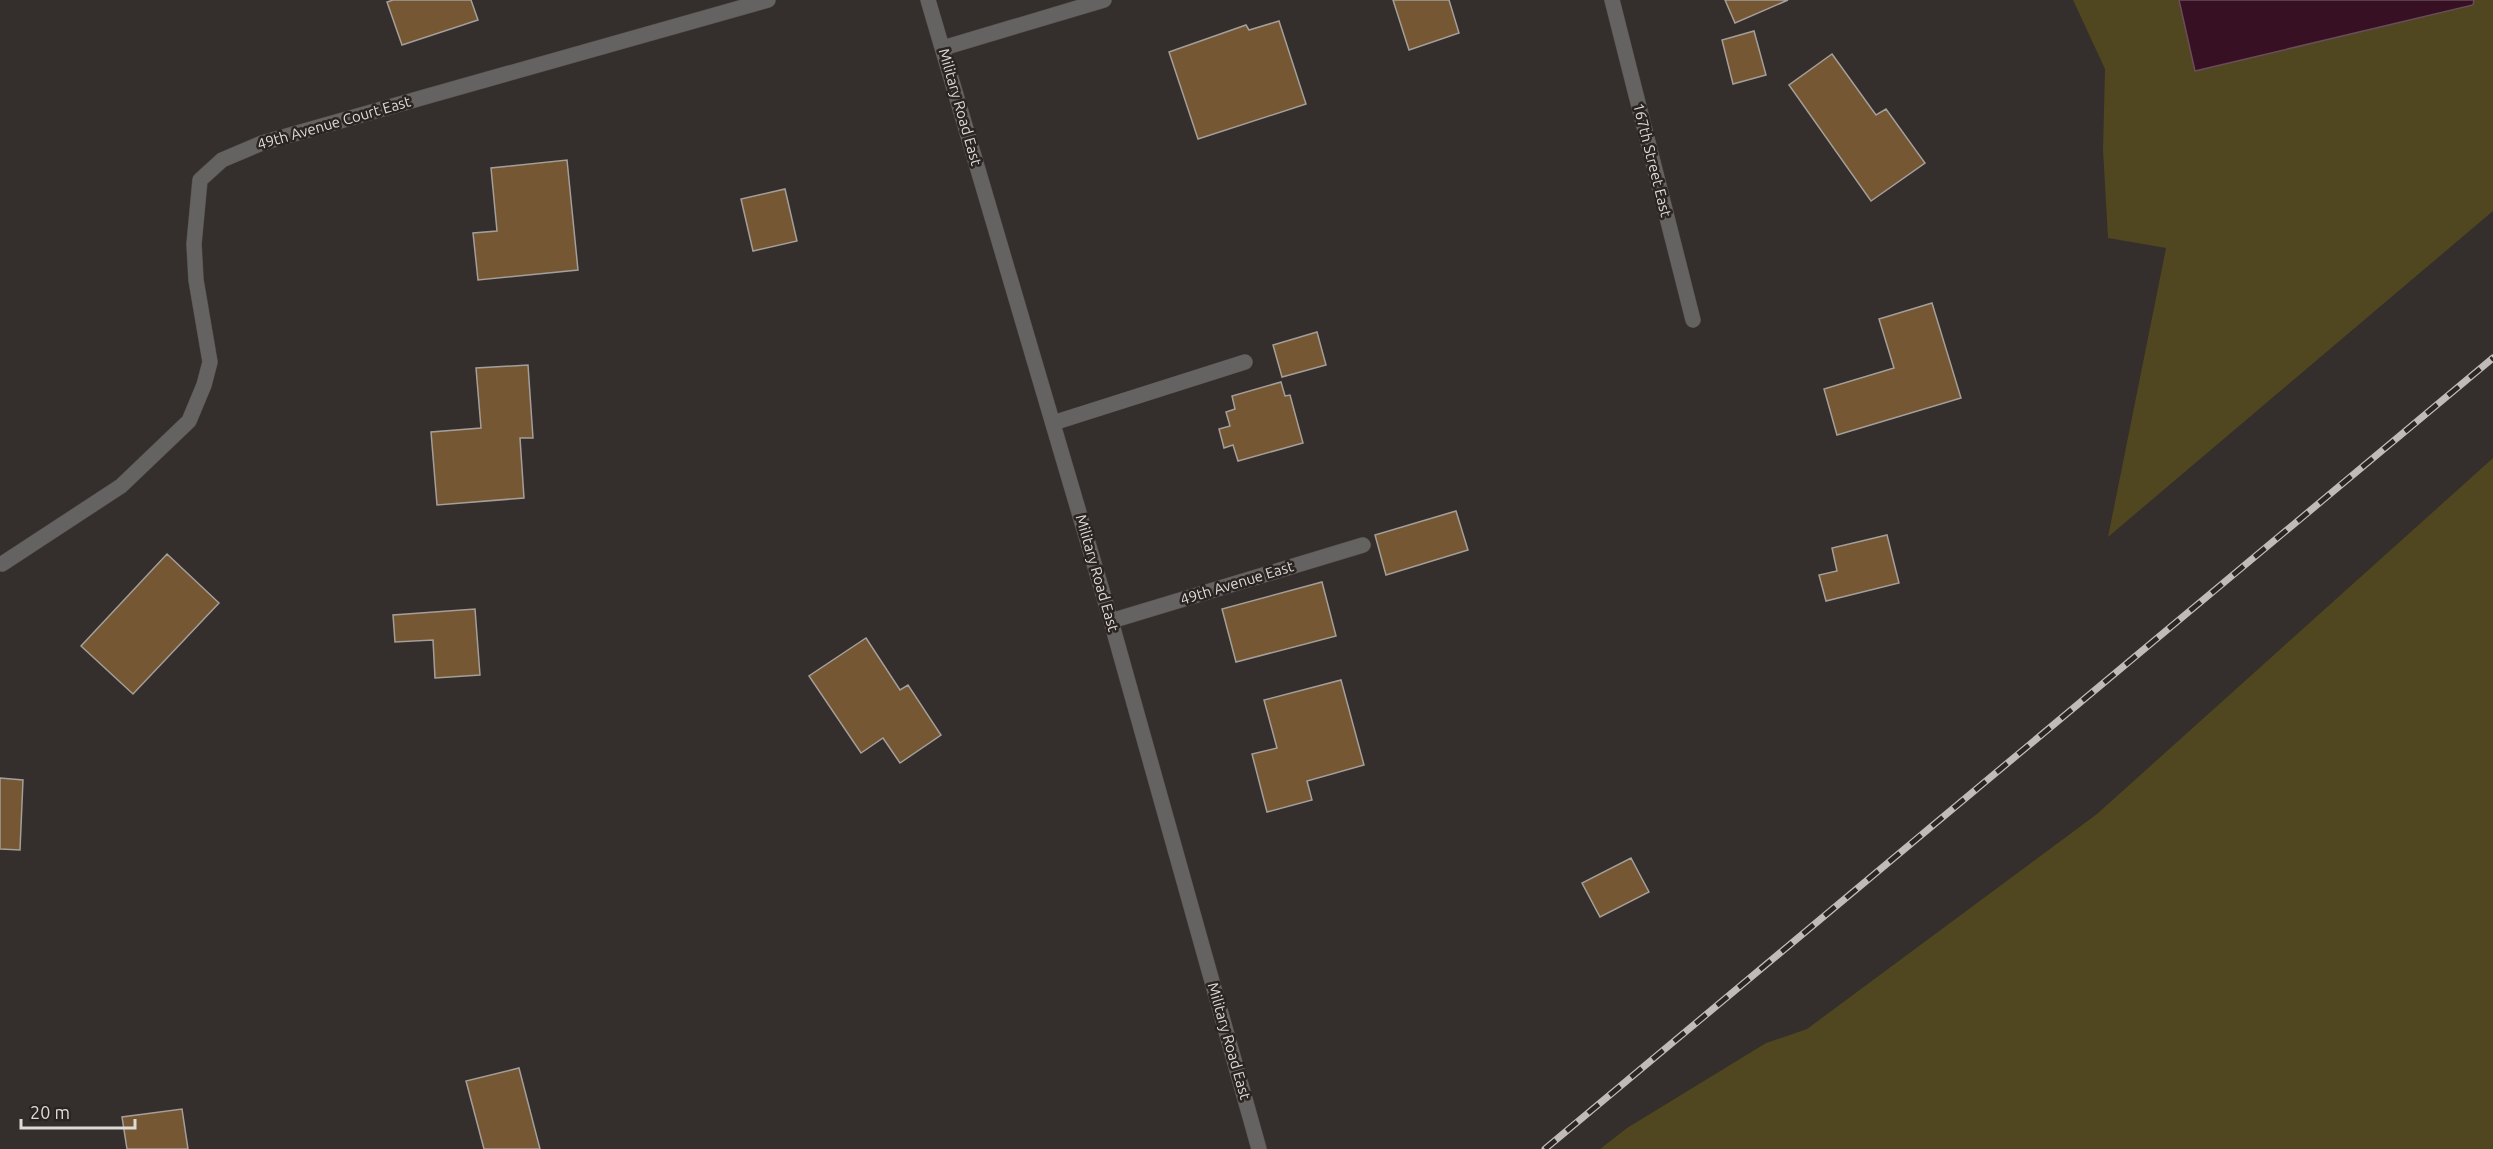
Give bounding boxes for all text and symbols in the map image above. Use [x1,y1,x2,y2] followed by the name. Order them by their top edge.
[936,46,985,167] street label: Military Road East
[255,92,413,153] street label: 49th Avenue Court East
[1630,101,1675,219] street label: 167th Street East
[1073,512,1122,633] street label: Military Road East
[1178,557,1296,608] street label: 49th Avenue East
[1205,980,1254,1101] street label: Military Road East
[21,1092,135,1130] scale bar
[30,1102,70,1122] text: 20 m

